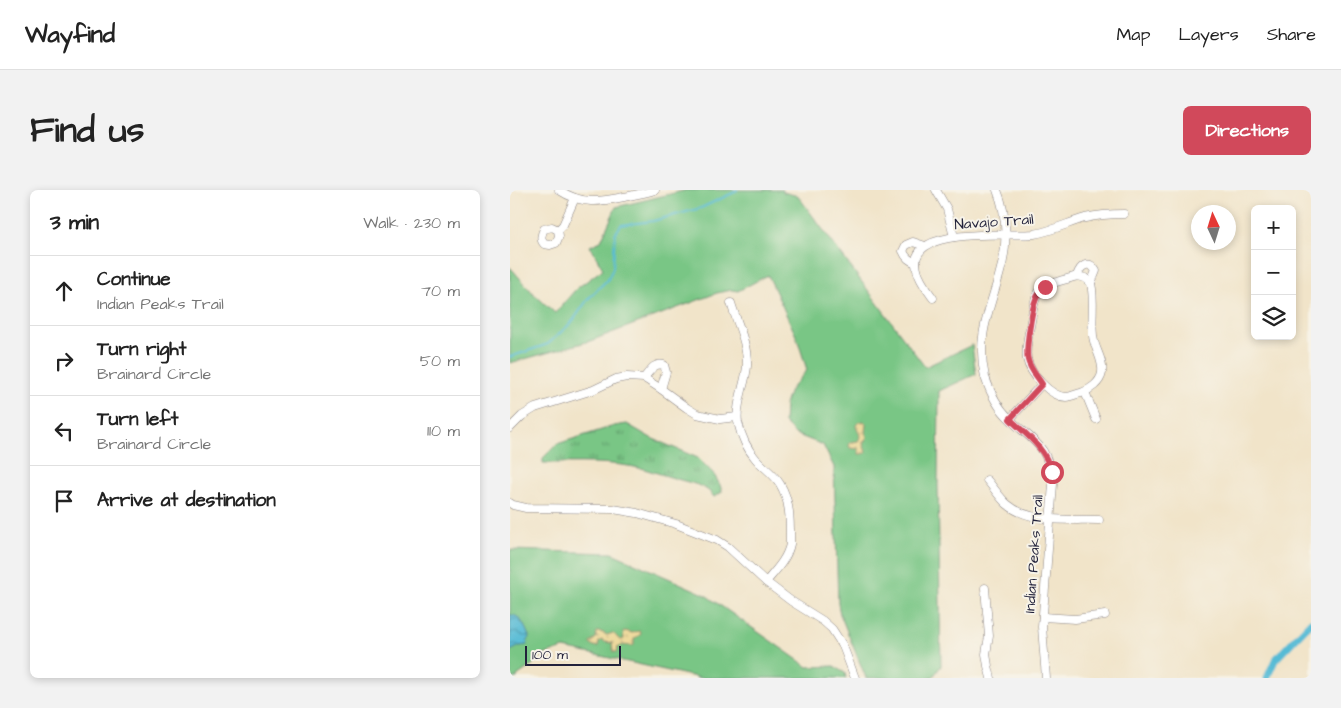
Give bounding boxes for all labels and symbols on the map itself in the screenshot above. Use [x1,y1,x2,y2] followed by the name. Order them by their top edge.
[1191,205,1236,250] north arrow
[954,209,1034,235] street label: Navajo Trail
[1034,276,1057,299] route end
[1041,461,1064,484] route start
[1019,494,1049,614] street label: Indian Peaks Trail
[525,643,621,666] scale bar

